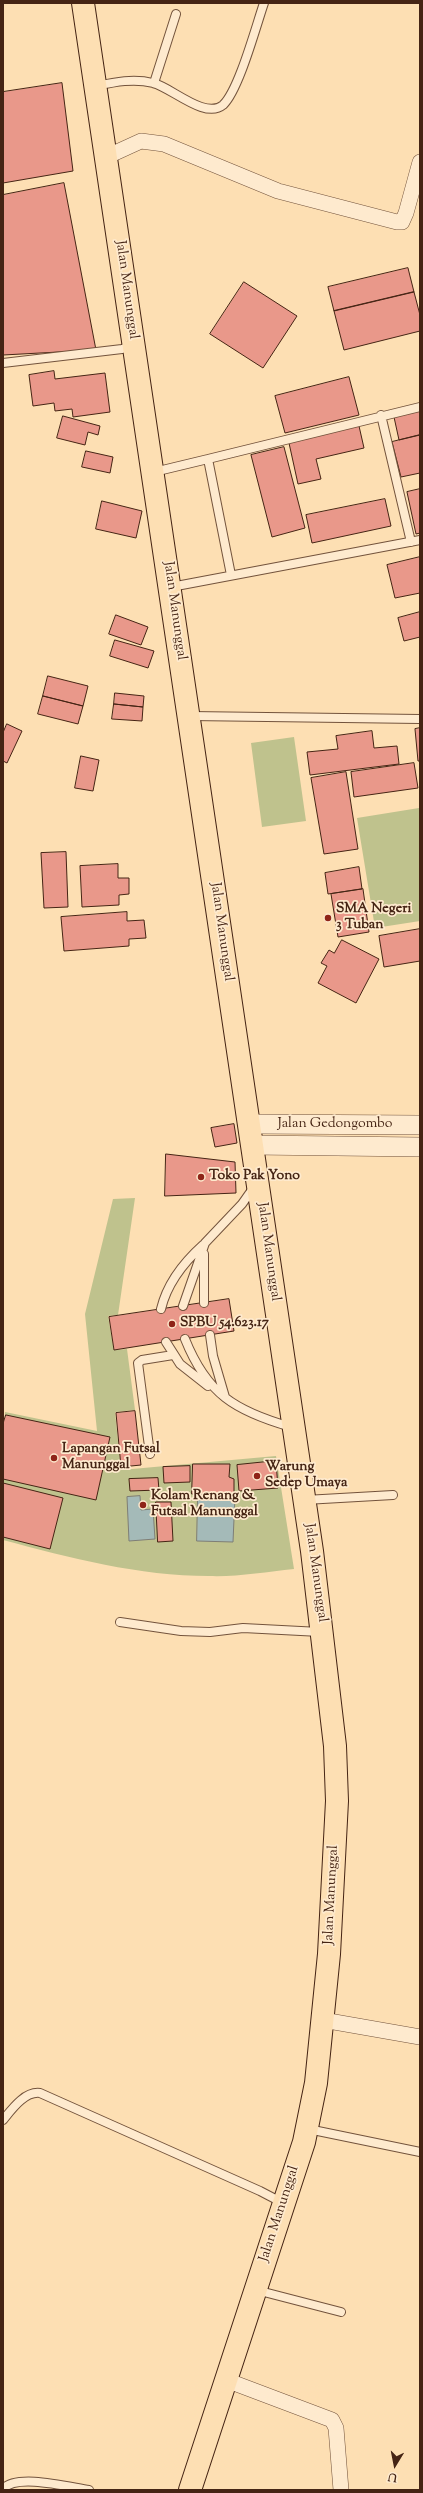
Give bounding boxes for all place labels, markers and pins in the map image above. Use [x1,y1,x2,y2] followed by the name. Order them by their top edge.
[336,902,411,934] place label: SMA Negeri 3 Tuban
[323,913,333,923] marker: SMA Negeri 3 Tuban
[209,1169,300,1185] place label: Toko Pak Yono
[196,1172,206,1182] marker: Toko Pak Yono
[180,1316,269,1332] place label: SPBU 54.623.17
[167,1319,177,1329] marker: SPBU 54.623.17
[62,1442,160,1474] place label: Lapangan Futsal Manunggal
[49,1453,59,1463] marker: Lapangan Futsal Manunggal
[265,1460,347,1492] place label: Warung Sedep Umaya
[252,1471,262,1481] marker: Warung Sedep Umaya
[151,1489,258,1522] place label: Kolam Renang & Futsal Manunggal
[138,1500,148,1510] marker: Kolam Renang & Futsal Manunggal

